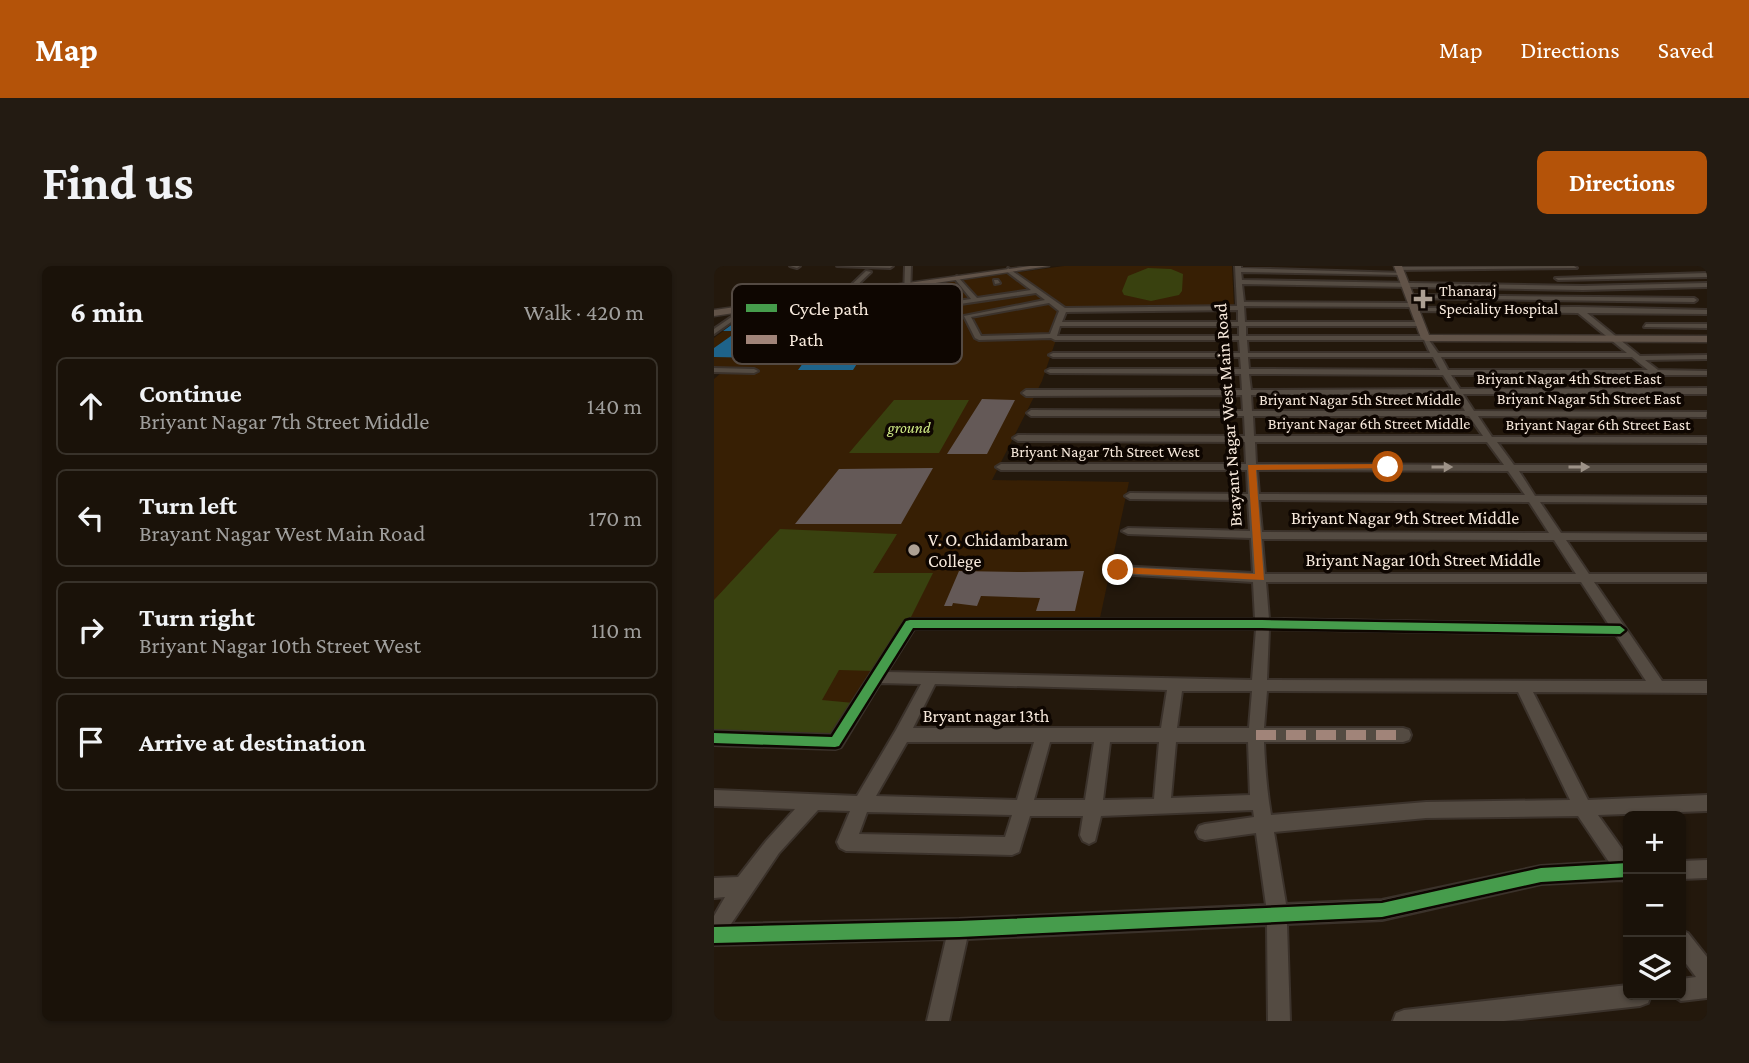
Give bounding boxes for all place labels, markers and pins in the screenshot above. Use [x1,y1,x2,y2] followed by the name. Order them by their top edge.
[1439,282,1558,318] place label: Thanaraj Speciality Hospital
[1413,289,1433,309] marker: Thanaraj Speciality Hospital
[928,530,1069,571] place label: V. O. Chidambaram College
[906,542,922,558] marker: V. O. Chidambaram College

